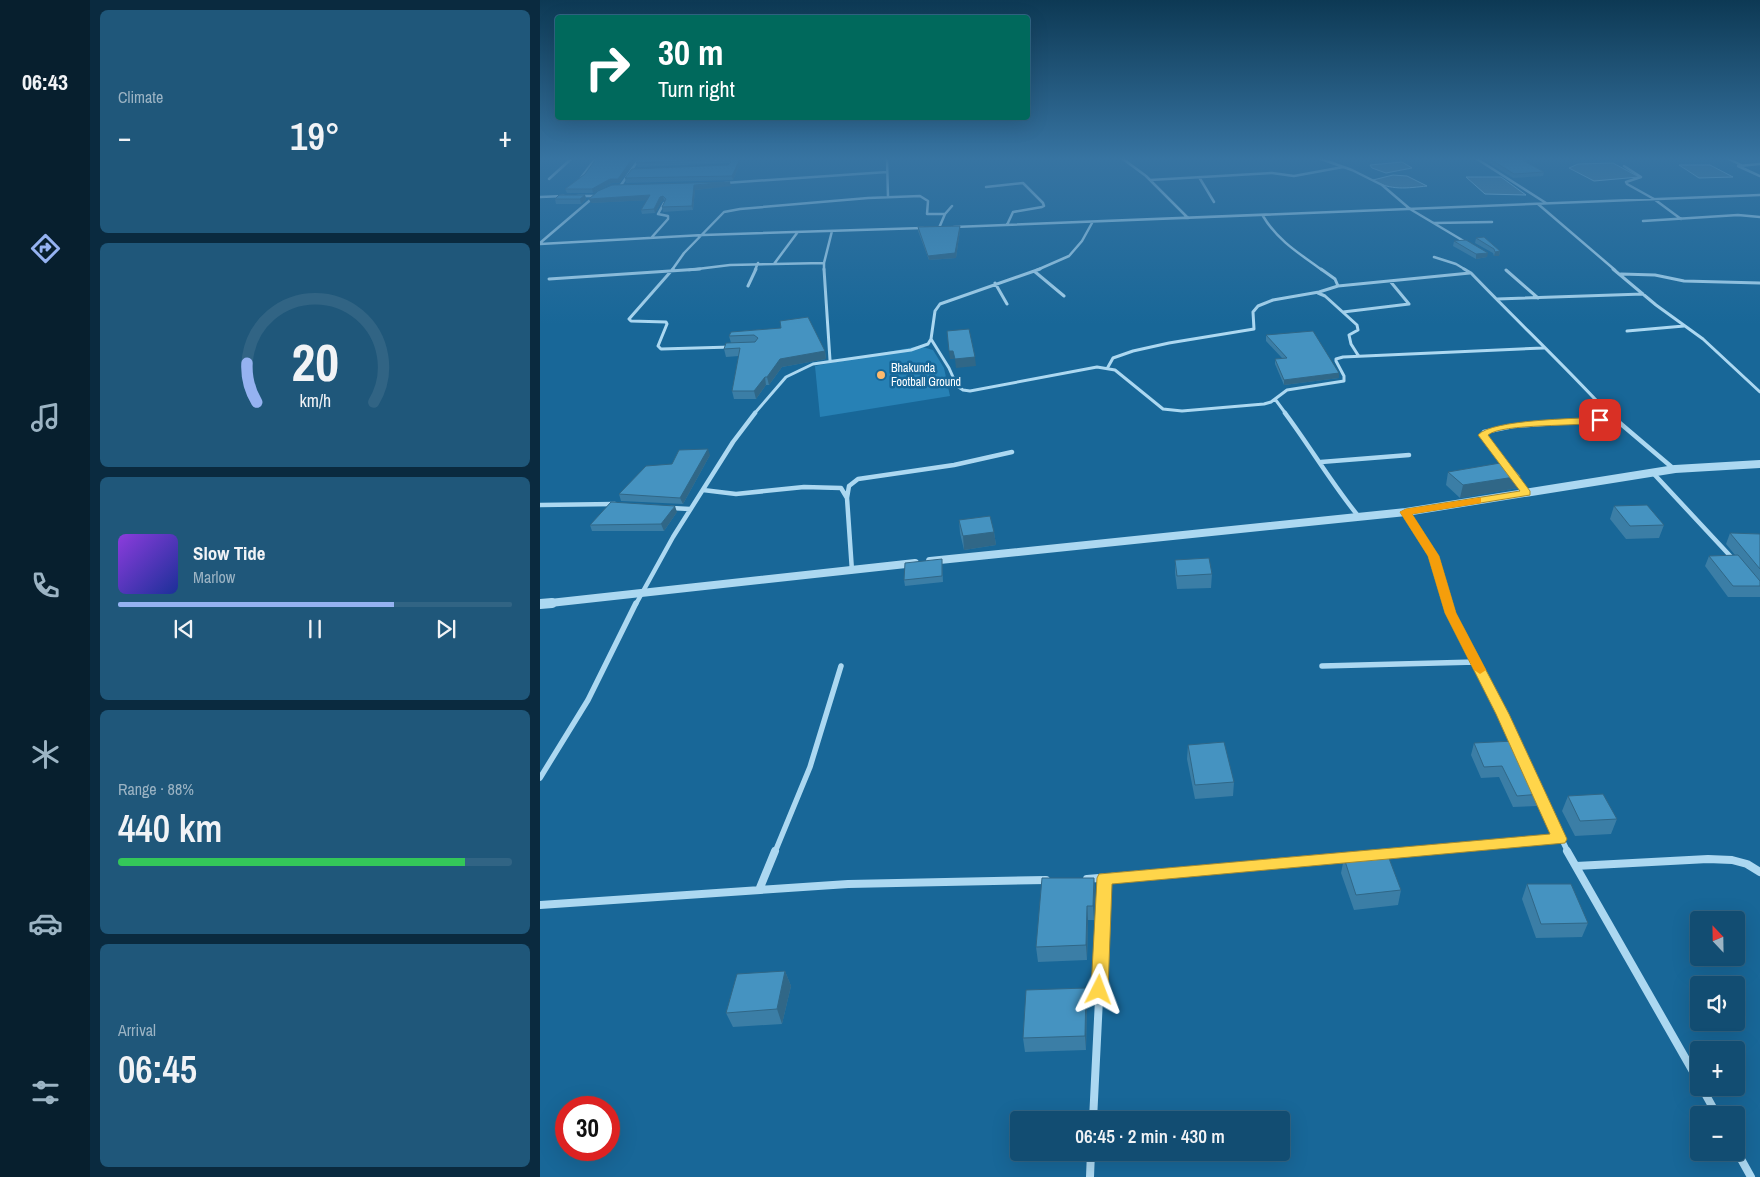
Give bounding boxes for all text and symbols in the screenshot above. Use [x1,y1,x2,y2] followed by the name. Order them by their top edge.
[658,29,723,76] text: 30 m
[575,35,640,100] icon: right
[22,67,68,97] text: 06:43
[658,74,735,104] text: Turn right
[118,86,163,108] text: Climate
[290,111,340,162] text: 19°
[118,118,131,156] text: −
[499,118,512,156] text: +
[28,231,63,266] icon: directions
[291,327,339,397] text: 20
[891,360,961,390] place label: Bhakunda Football Ground
[875,369,887,381] marker: Bhakunda Football Ground
[299,389,331,413] text: km/h
[1579,399,1621,441] pin
[28,400,63,435] icon: music
[1586,406,1614,434] icon: arrive
[193,540,265,566] text: Slow Tide
[193,566,235,588] text: Marlow
[28,568,63,603] icon: phone
[170,615,198,643] icon: previous
[301,615,329,643] icon: pause
[432,615,460,643] icon: next
[28,737,63,772] icon: climate
[118,778,194,800] text: Range · 88%
[118,803,222,854] text: 440 km
[28,906,63,941] icon: car
[1690,911,1745,966] north arrow
[1690,911,1745,1161] map controls
[1072,963,1124,1015] position arrow
[1690,976,1745,1031] button: sound
[118,1019,156,1041] text: Arrival
[1690,1041,1745,1096] button: +
[118,1044,197,1095] text: 06:45
[28,1075,63,1110] icon: filters
[555,1096,620,1161] speed limit sign: 30
[1690,1106,1745,1161] button: −
[1075,1123,1225,1149] text: 06:45 · 2 min · 430 m

